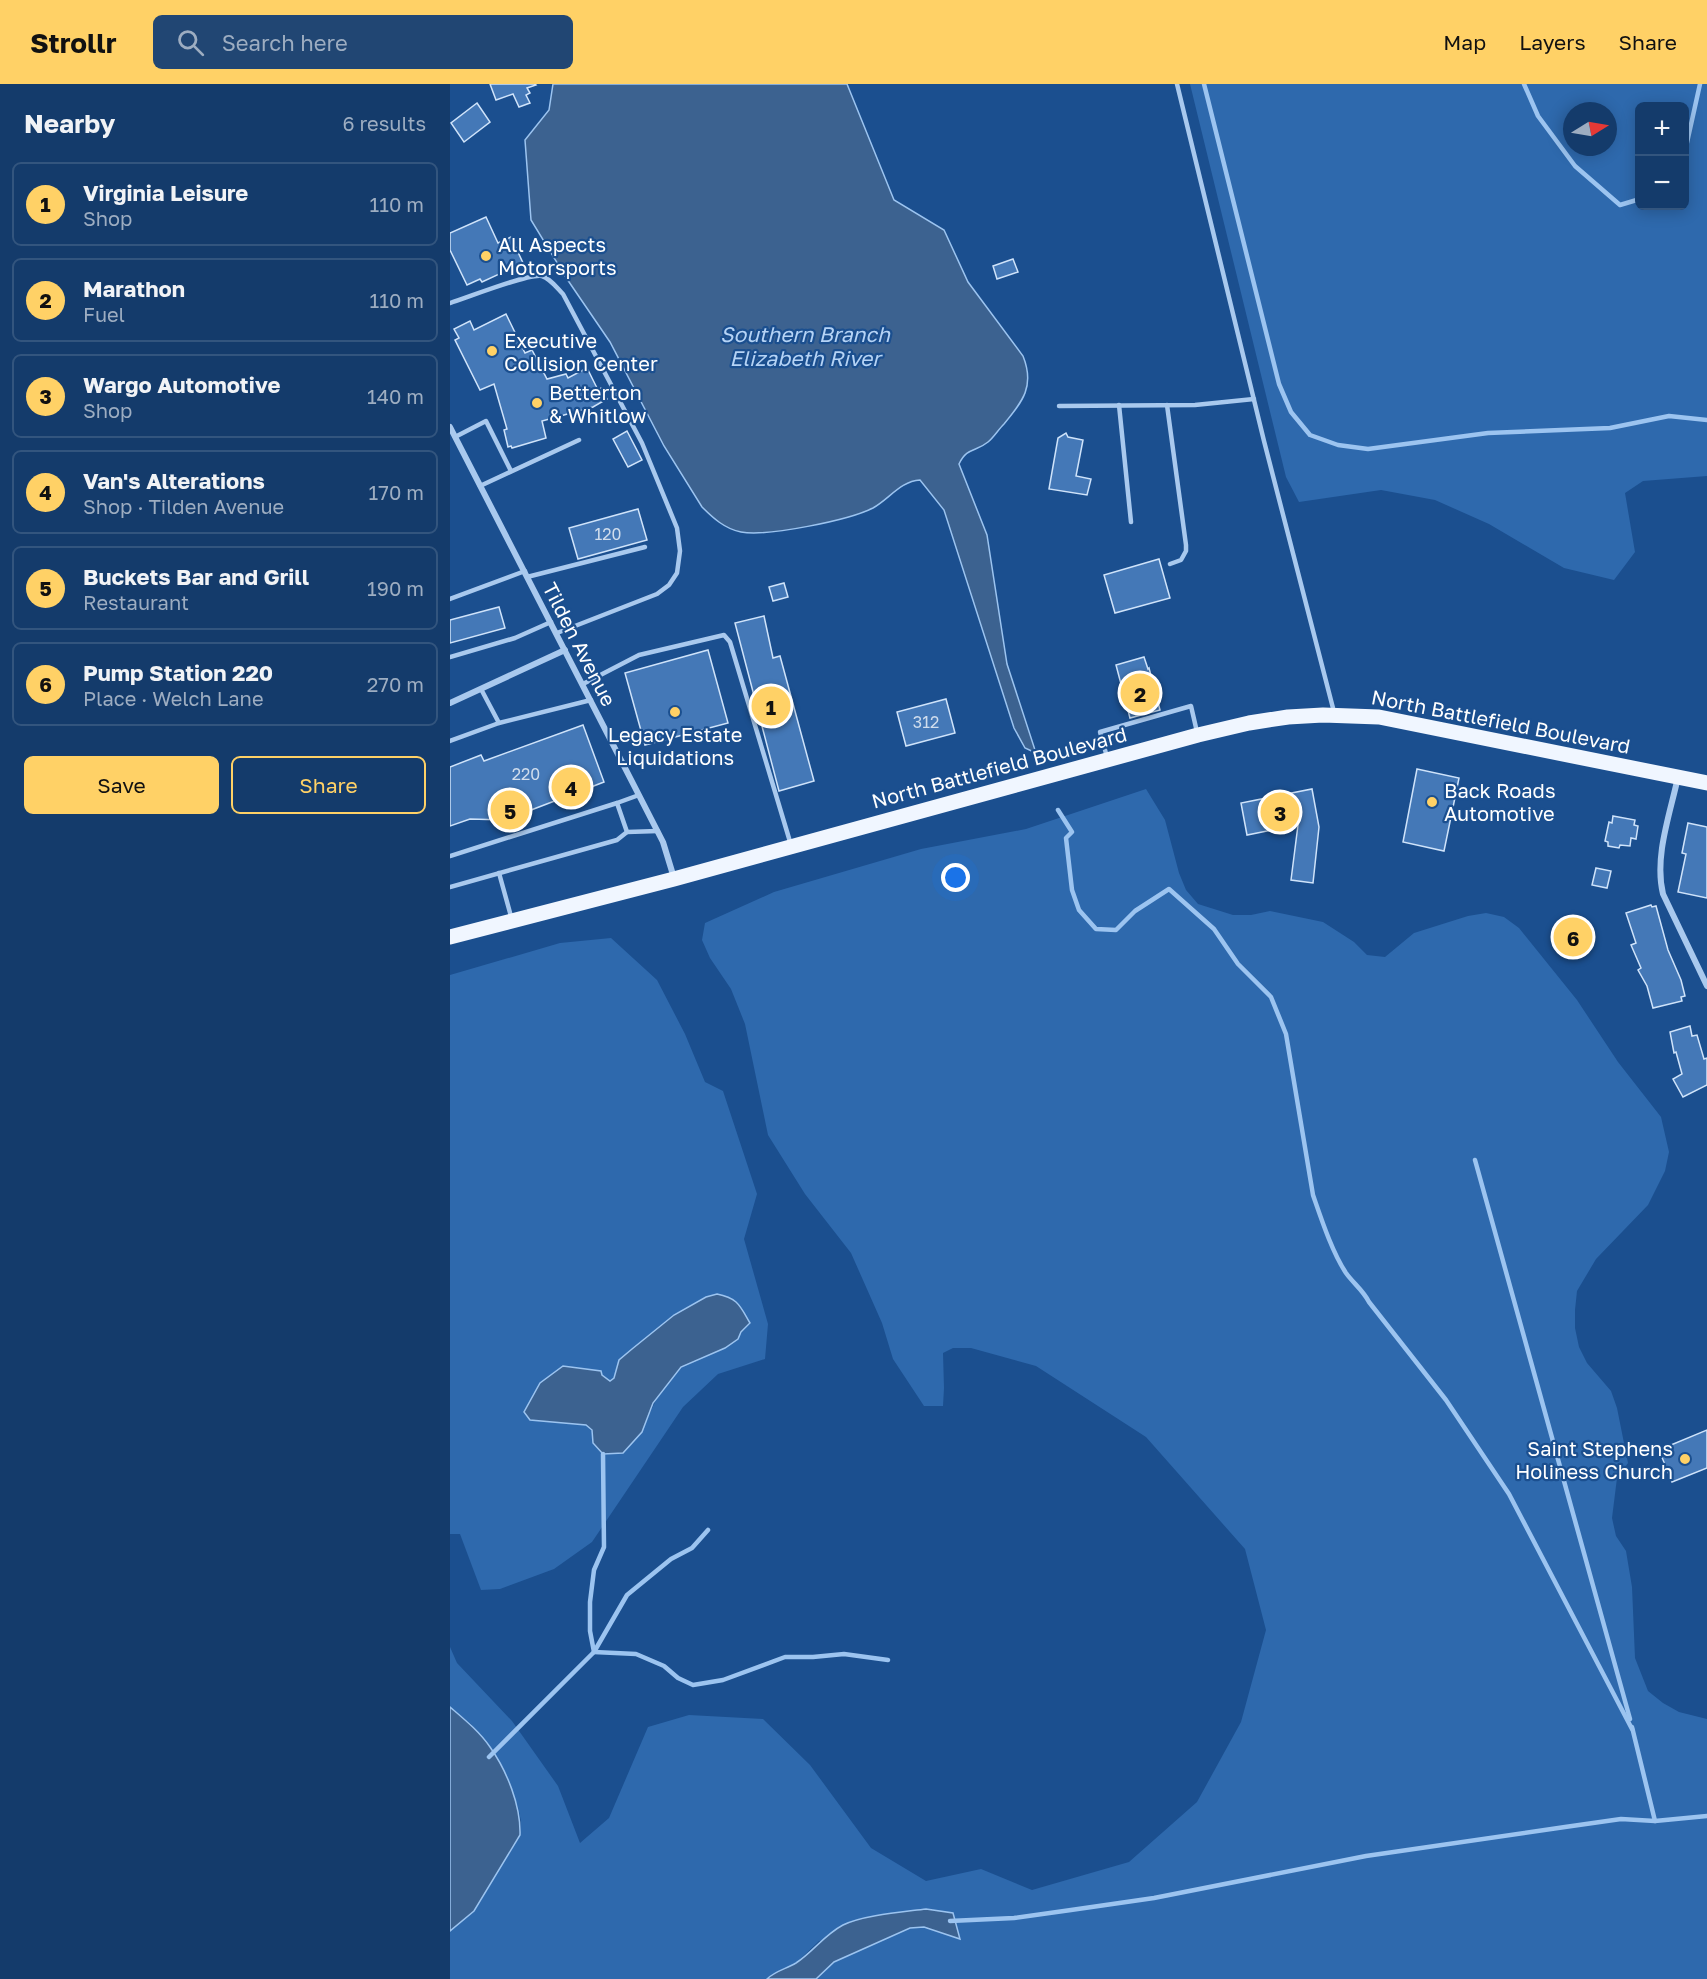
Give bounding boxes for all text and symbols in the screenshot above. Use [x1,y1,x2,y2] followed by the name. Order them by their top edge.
[153,15,573,69] search box
[30,26,117,59] text: Strollr
[174,26,207,59] icon: search
[222,29,348,56] text: Search here
[1443,29,1486,55] text: Map
[1519,29,1586,55] text: Layers
[1619,29,1677,55] text: Share
[1563,102,1617,156] north arrow
[1635,102,1689,210] map controls
[1635,102,1689,156] button: +
[24,108,115,139] text: Nearby
[342,111,426,135] text: 6 results
[1635,156,1689,210] button: −
[83,179,248,206] text: Virginia Leisure
[40,192,51,216] text: 1
[370,192,424,216] text: 110 m
[83,206,132,230] text: Shop
[498,232,617,279] place label: All Aspects Motorsports
[479,249,493,263] marker: All Aspects Motorsports
[83,275,185,302] text: Marathon
[39,288,52,312] text: 2
[370,288,424,312] text: 110 m
[83,302,125,326] text: Fuel
[720,321,891,371] water label: Southern Branch Elizabeth River
[504,328,658,375] place label: Executive Collision Center
[485,344,499,358] marker: Executive Collision Center
[83,371,280,398] text: Wargo Automotive
[549,380,646,427] place label: Betterton & Whitlow
[39,384,52,408] text: 3
[367,384,424,408] text: 140 m
[530,396,544,410] marker: Betterton & Whitlow
[83,398,132,422] text: Shop
[83,467,265,494] text: Van's Alterations
[39,480,52,504] text: 4
[369,480,424,504] text: 170 m
[83,494,284,518] text: Shop · Tilden Avenue
[595,524,621,544] house number: 120
[83,563,309,590] text: Buckets Bar and Grill
[39,576,52,600] text: 5
[367,576,424,600] text: 190 m
[538,578,622,710] street label: Tilden Avenue
[83,590,189,614] text: Restaurant
[83,659,273,686] text: Pump Station 220
[1120,670,1160,716] pin: 2
[39,672,52,696] text: 6
[367,672,424,696] text: 270 m
[752,684,790,728] pin: 1
[1370,684,1632,758] street label: North Battlefield Boulevard
[83,686,264,710] text: Place · Welch Lane
[668,705,682,719] marker: Legacy Estate Liquidations
[913,712,939,732] house number: 312
[869,721,1129,813] street label: North Battlefield Boulevard
[608,722,742,769] place label: Legacy Estate Liquidations
[24,756,219,814] button: Save
[231,756,426,814] button: Share
[512,764,540,784] house number: 220
[552,764,590,810] pin: 4
[1444,778,1556,825] place label: Back Roads Automotive
[490,788,530,832] pin: 5
[1260,790,1300,834] pin: 3
[1425,795,1439,809] marker: Back Roads Automotive
[941,863,970,892] your location
[1554,914,1592,960] pin: 6
[1515,1436,1673,1483] place label: Saint Stephens Holiness Church
[1678,1452,1692,1466] marker: Saint Stephens Holiness Church

